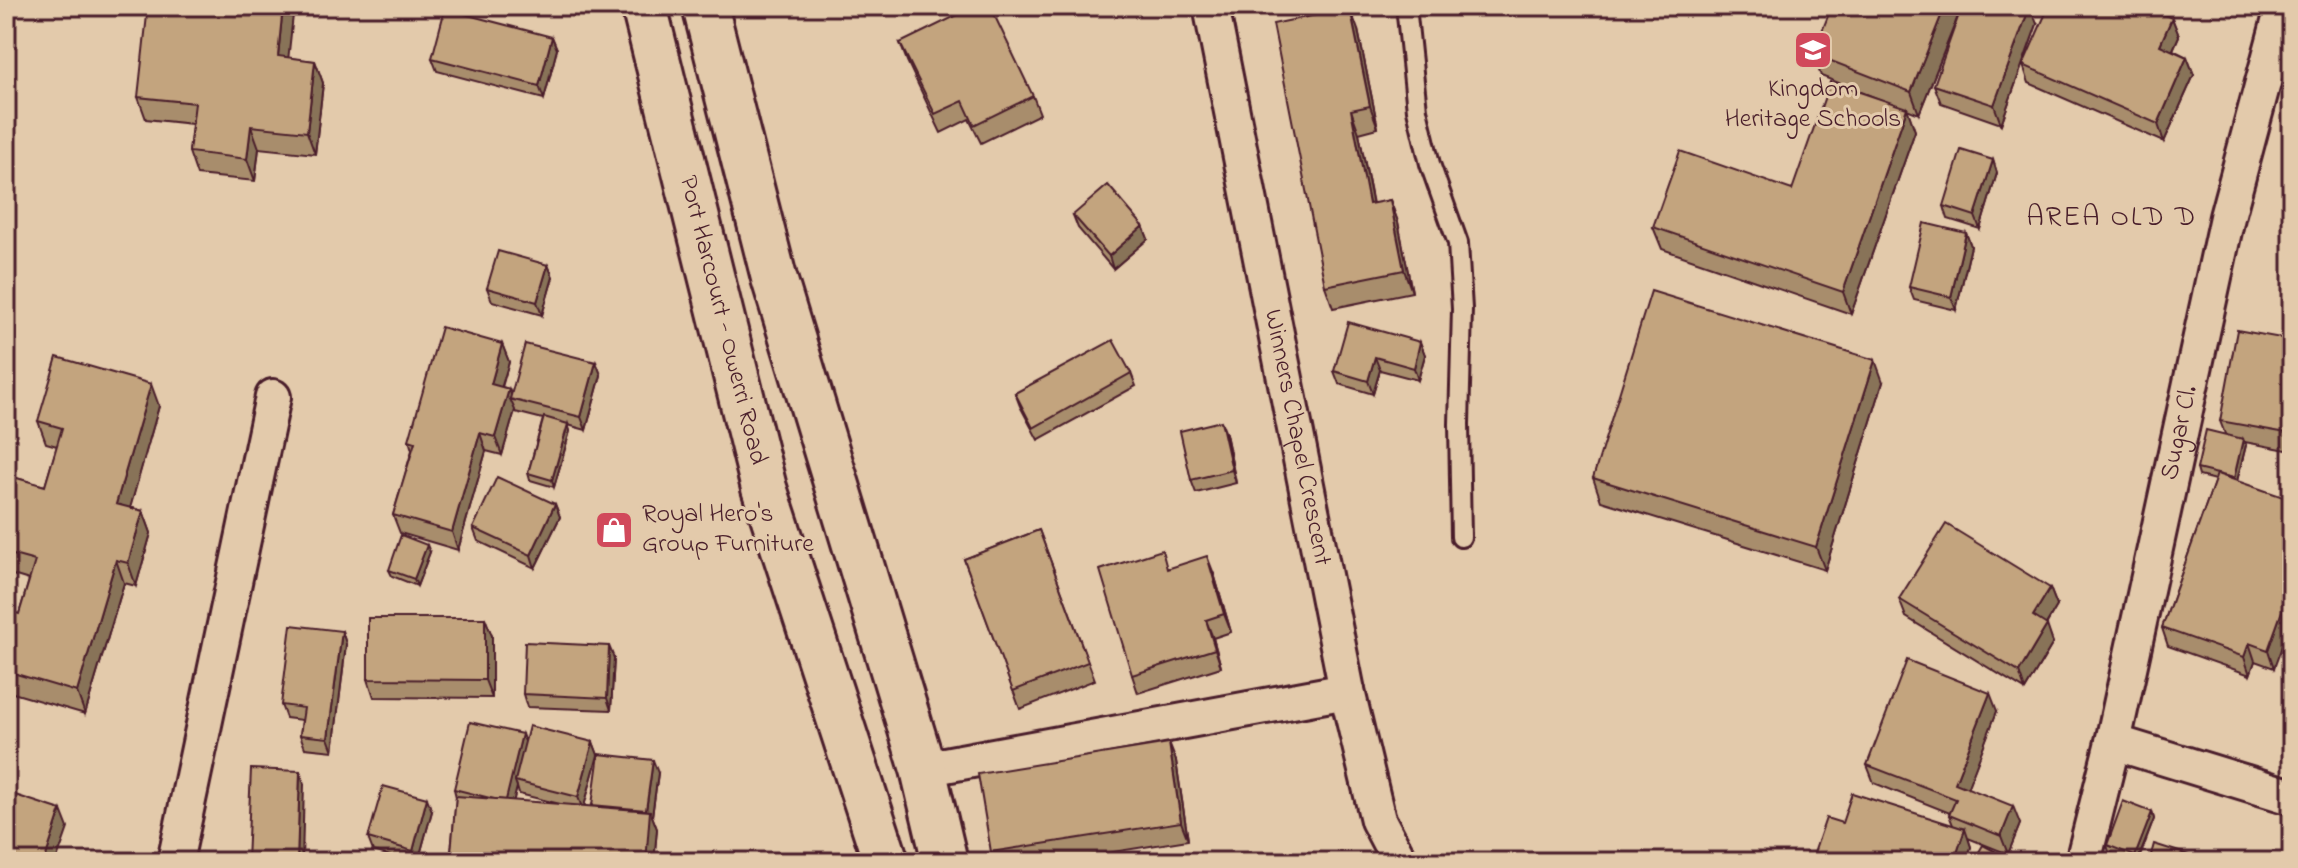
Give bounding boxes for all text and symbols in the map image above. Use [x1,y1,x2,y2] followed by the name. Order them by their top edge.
[1792,29,1834,71] school or university icon: Kingdom Heritage Schools
[1725,71,1901,139] place label: Kingdom Heritage Schools
[668,172,777,469] street label: Port Harcourt - Owerri Road
[2027,198,2197,239] district label: AREA OLD D
[1253,306,1341,569] street label: Winners Chapel Crescent
[2151,382,2209,484] street label: Sugar Cl.
[642,496,814,564] place label: Royal Hero's Group Furniture
[593,509,635,551] shop icon: Royal Hero's Group Furniture

